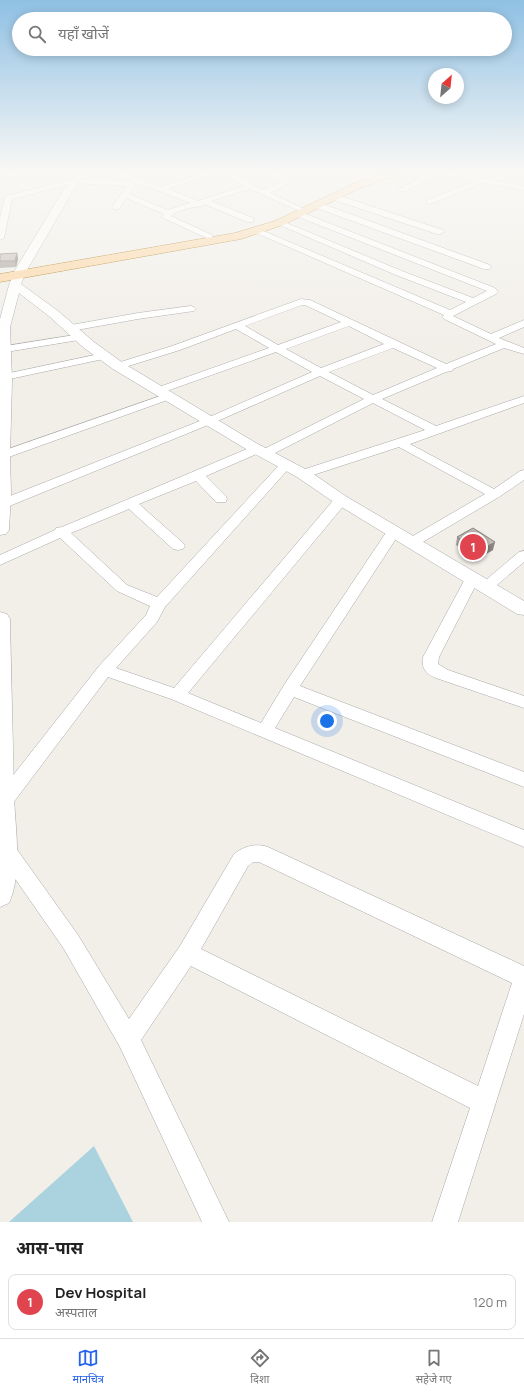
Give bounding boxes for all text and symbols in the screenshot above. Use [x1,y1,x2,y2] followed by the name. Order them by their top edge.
[12,12,512,56] search box
[26,23,48,45] icon: search
[58,23,109,44] text: यहाँ खोजें
[428,68,464,104] north arrow
[460,532,486,562] pin: 1
[317,711,337,731] your location
[16,1236,83,1259] text: आस-पास
[55,1282,146,1303] text: Dev Hospital
[27,1293,33,1311] text: 1
[473,1293,507,1311] text: 120 m
[55,1303,97,1321] text: अस्पताल
[72,1347,104,1387] tab: मानचित्र
[249,1347,271,1387] tab: दिशा
[416,1347,452,1387] tab: सहेजे गए

